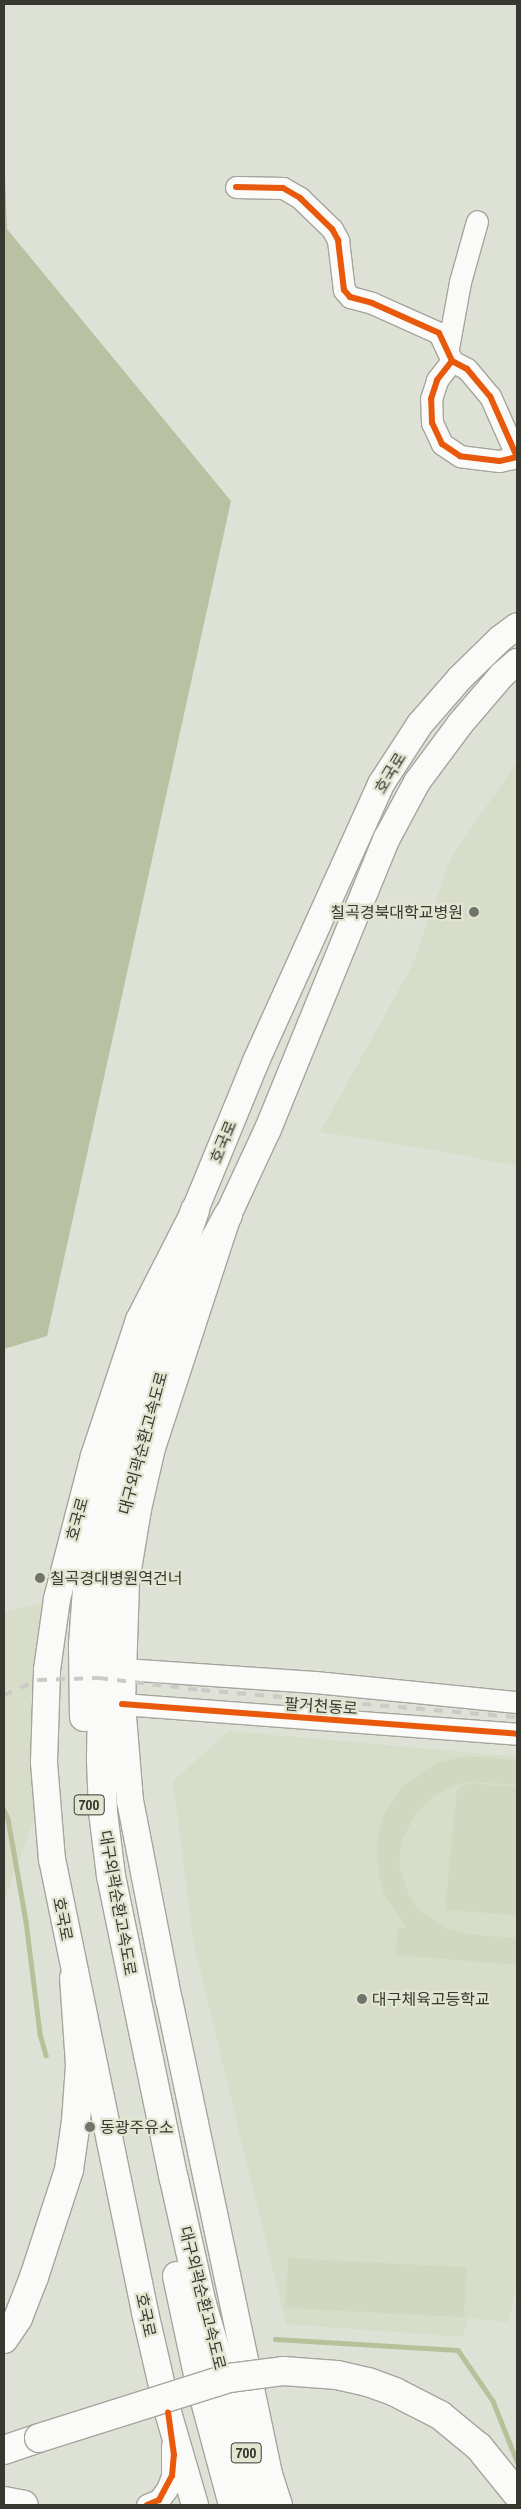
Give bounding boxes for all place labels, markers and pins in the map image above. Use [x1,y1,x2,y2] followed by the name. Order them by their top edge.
[331,902,463,922] place label: 칠곡경북대학교병원
[467,905,481,919] marker: 칠곡경북대학교병원
[50,1568,182,1588] place label: 칠곡경대병원역건너
[34,1572,46,1584] marker: 칠곡경대병원역건너
[372,1989,490,2009] place label: 대구체육고등학교
[356,1993,368,2005] marker: 대구체육고등학교
[100,2117,174,2137] place label: 동광주유소
[84,2121,96,2133] marker: 동광주유소

